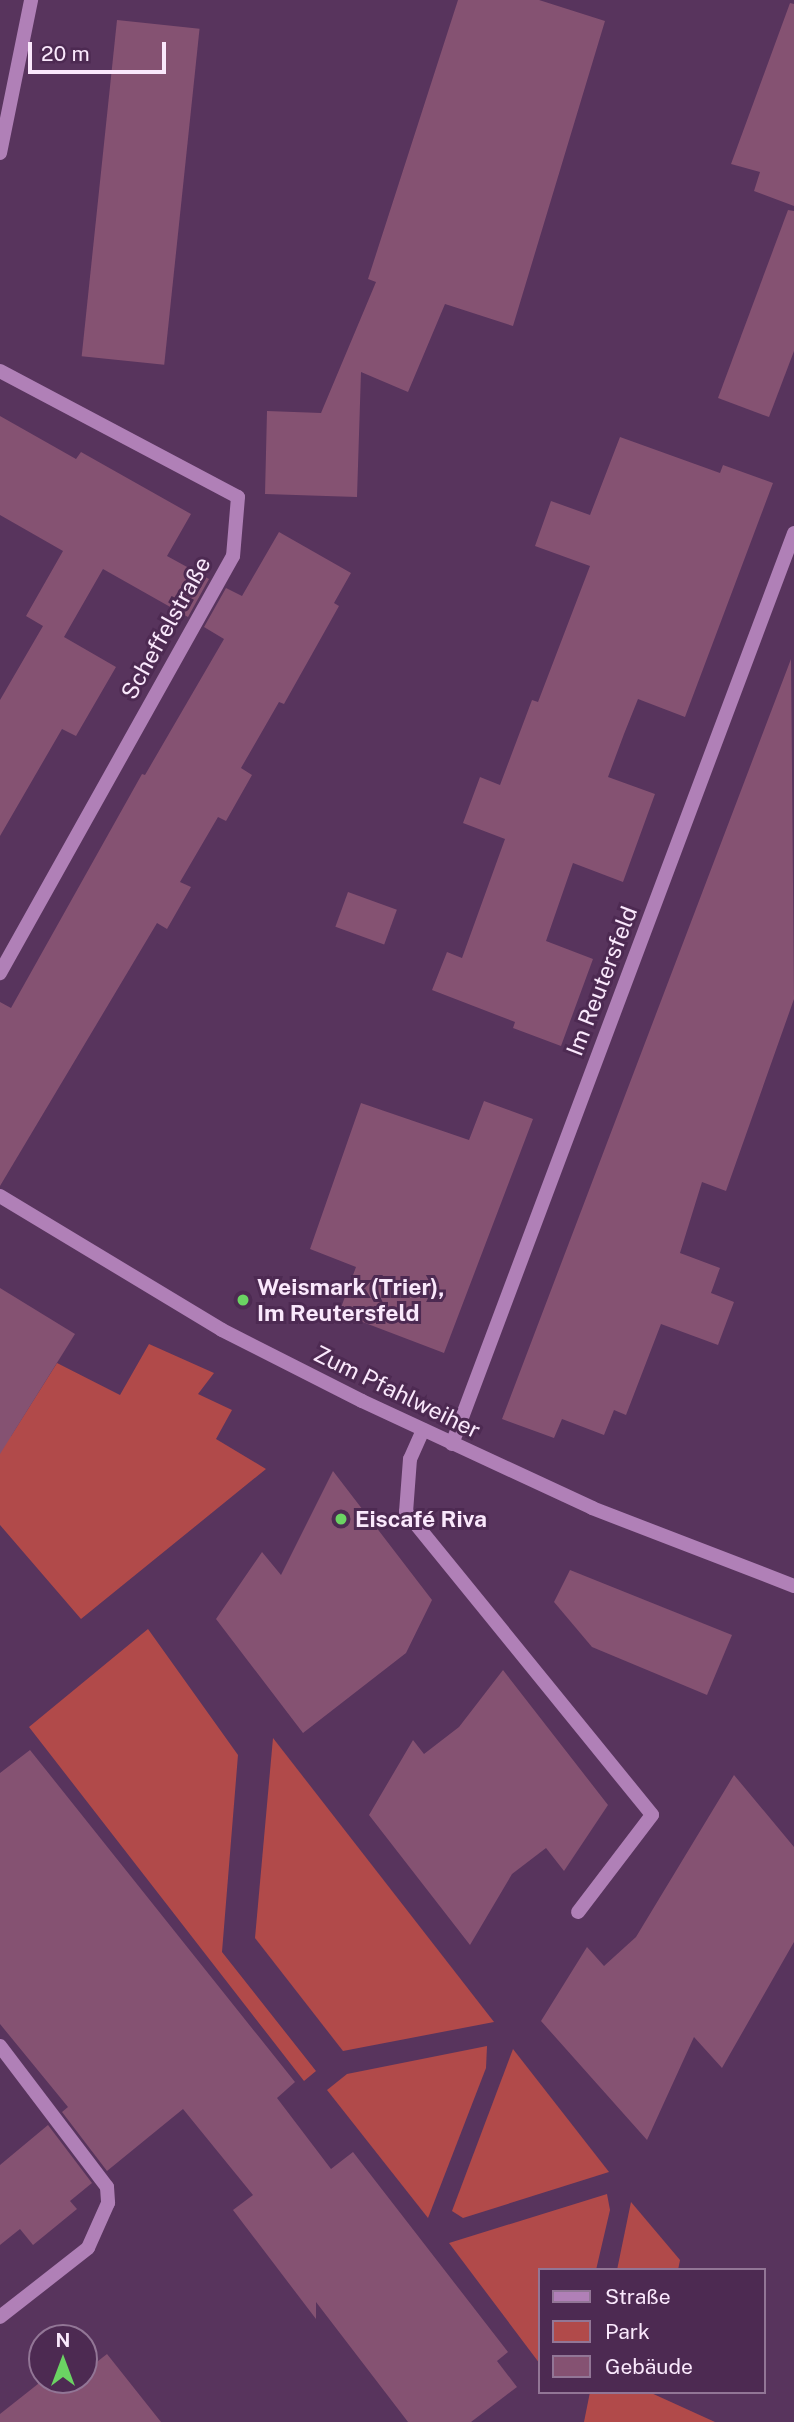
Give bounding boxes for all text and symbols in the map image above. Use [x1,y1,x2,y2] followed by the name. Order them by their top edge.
[32,28,170,72] scale bar
[41,41,90,66] text: 20 m
[115,552,217,704] street label: Scheffelstraße
[561,902,643,1060] street label: Im Reutersfeld
[257,1273,445,1327] place label: Weismark (Trier), Im Reutersfeld
[235,1292,251,1308] marker: Weismark (Trier), Im Reutersfeld
[309,1340,485,1444] street label: Zum Pfahlweiher
[355,1505,487,1533] place label: Eiscafé Riva
[333,1511,349,1527] marker: Eiscafé Riva
[538,2268,766,2394] legend
[605,2284,671,2309] text: Straße
[605,2319,650,2344] text: Park
[28,2324,98,2394] north arrow
[56,2329,70,2351] text: N
[605,2354,693,2379] text: Gebäude

